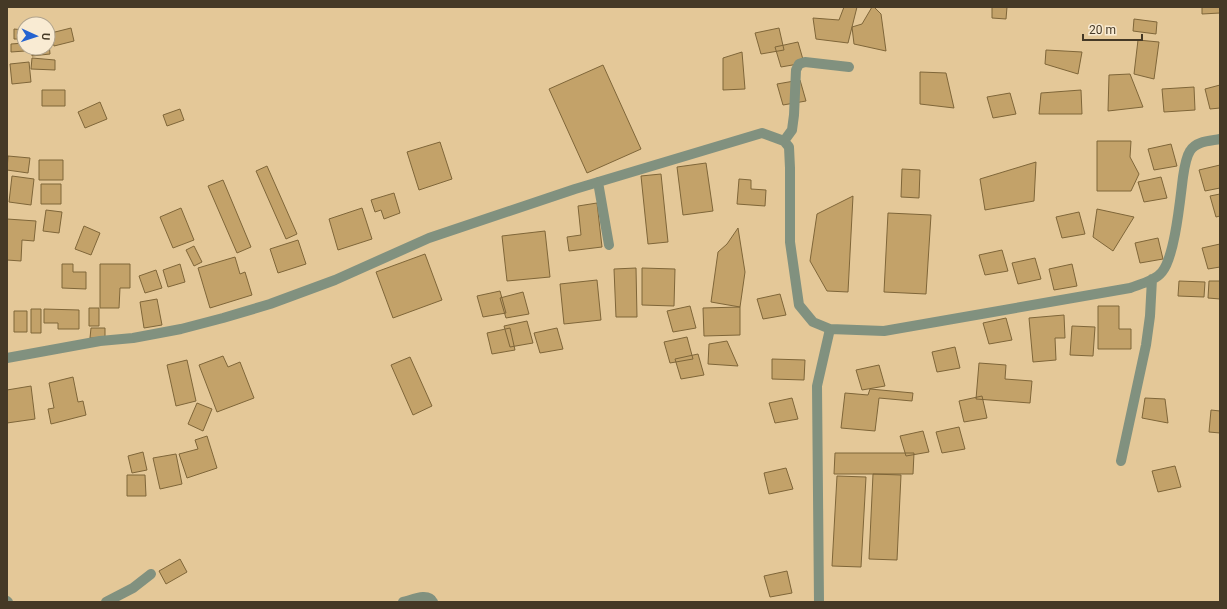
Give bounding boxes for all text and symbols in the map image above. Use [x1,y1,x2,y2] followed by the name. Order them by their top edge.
[16,16,56,56] north arrow
[1083,16,1142,42] scale bar
[1089,23,1116,37] text: 20 m
[39,33,52,40] text: U

